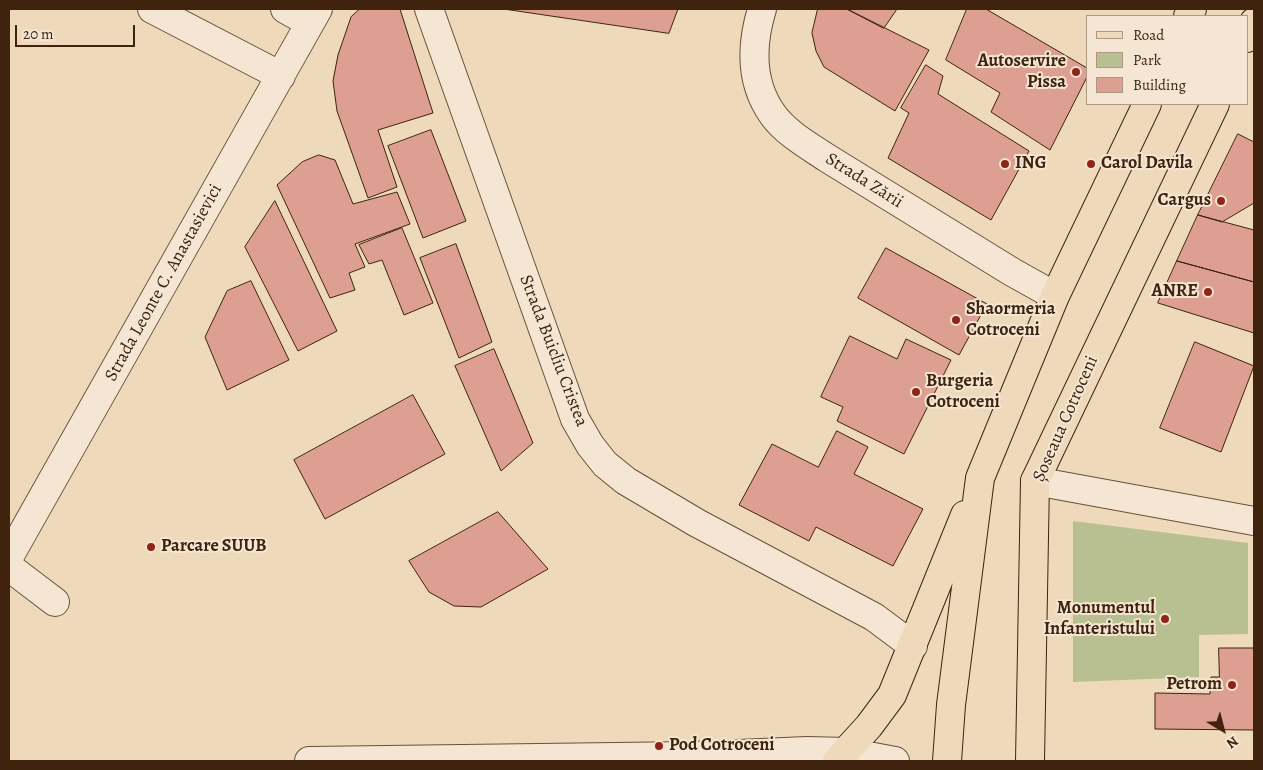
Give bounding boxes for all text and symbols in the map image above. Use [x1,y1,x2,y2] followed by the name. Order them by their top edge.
[18,15,138,47] scale bar
[1086,15,1248,105] legend
[23,24,54,44] text: 20 m
[1133,25,1164,45] text: Road
[1133,50,1161,70] text: Park
[978,51,1066,94] place label: Autoservire Pissa
[1070,66,1082,78] marker: Autoservire Pissa
[1133,75,1186,95] text: Building
[821,149,907,213] street label: Strada Zării
[1015,153,1046,175] place label: ING
[1101,153,1193,175] place label: Carol Davila
[999,158,1011,170] marker: ING
[1085,158,1097,170] marker: Carol Davila
[101,181,227,385] street label: Strada Leonte C. Anastasievici
[1157,190,1211,212] place label: Cargus
[1215,195,1227,207] marker: Cargus
[514,272,592,430] street label: Strada Buicliu Cristea
[1151,281,1198,303] place label: ANRE
[1202,286,1214,298] marker: ANRE
[966,299,1056,342] place label: Shaormeria Cotroceni
[950,314,962,326] marker: Shaormeria Cotroceni
[1029,353,1103,485] street label: Șoseaua Cotroceni
[926,371,1000,414] place label: Burgeria Cotroceni
[910,386,922,398] marker: Burgeria Cotroceni
[161,536,266,558] place label: Parcare SUUB
[145,541,157,553] marker: Parcare SUUB
[1044,598,1155,640] place label: Monumentul Infanteristului
[1159,613,1171,625] marker: Monumentul Infanteristului
[1166,674,1222,696] place label: Petrom
[1226,679,1238,691] marker: Petrom
[1198,705,1248,755] north arrow
[1223,732,1242,753] text: N
[669,735,775,757] place label: Pod Cotroceni
[653,740,665,752] marker: Pod Cotroceni

